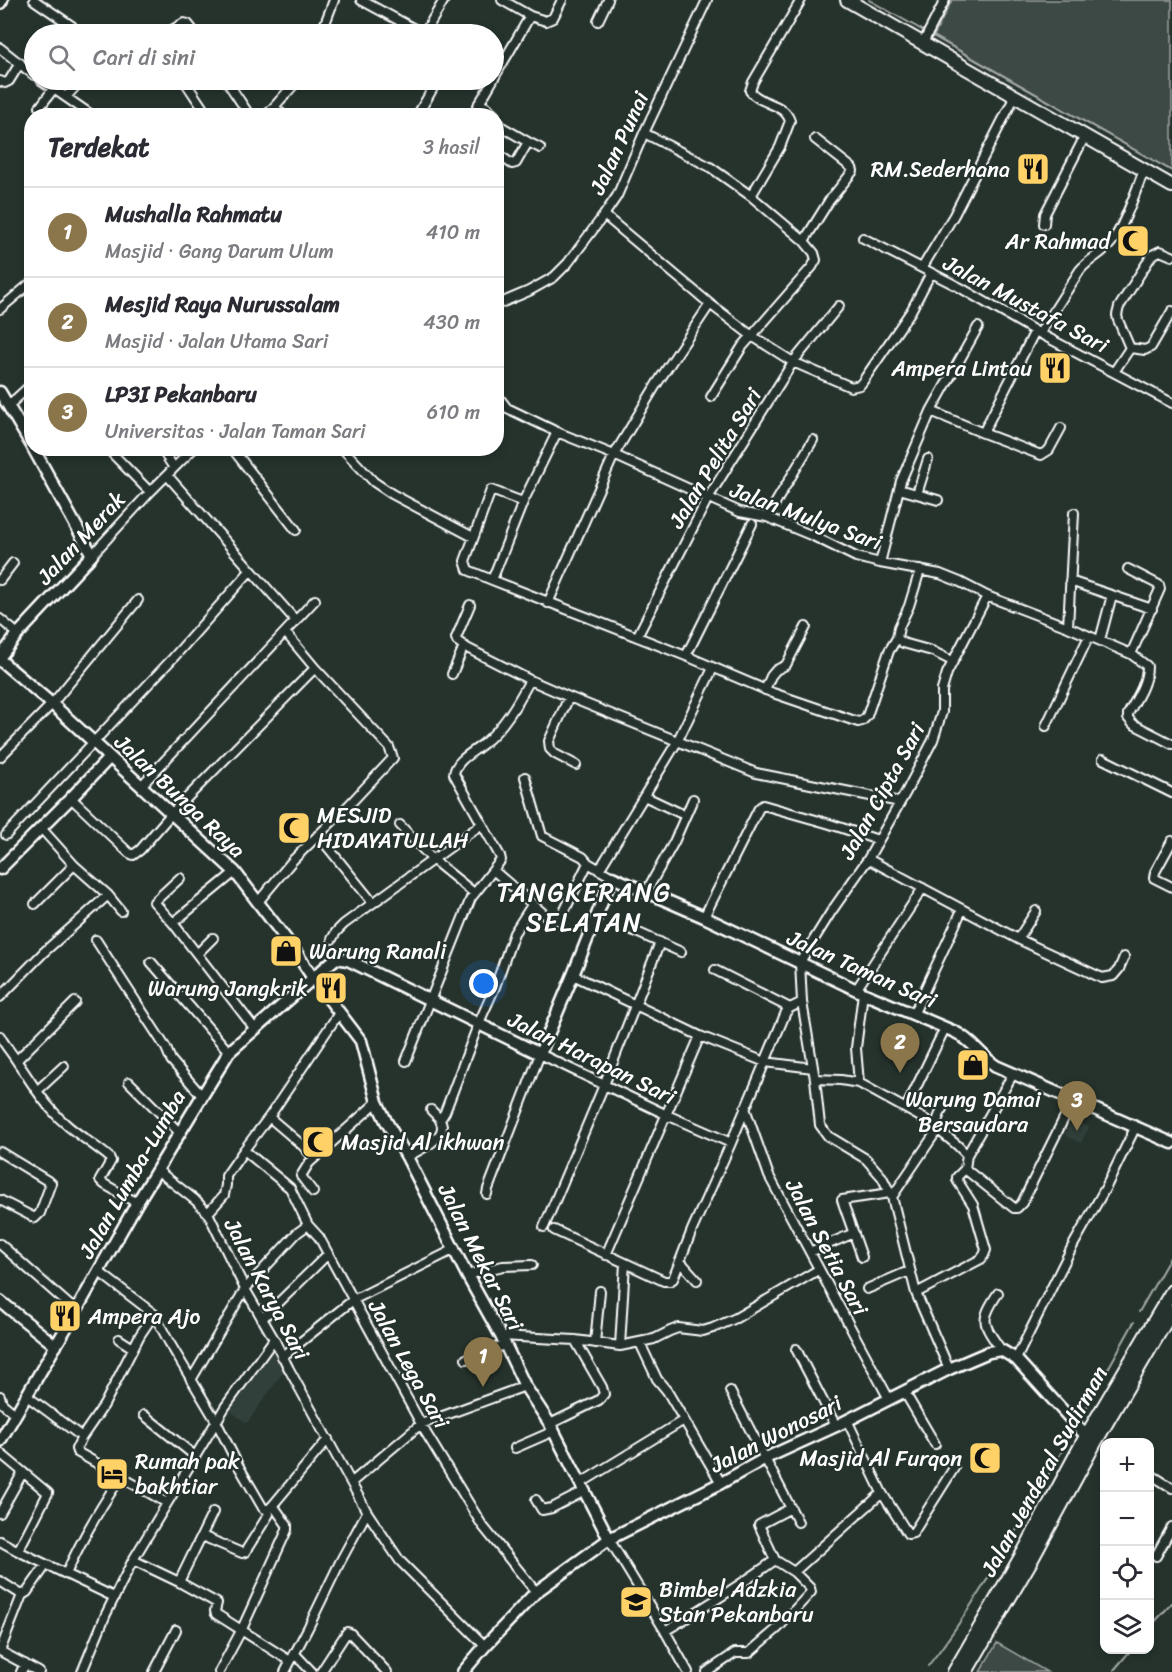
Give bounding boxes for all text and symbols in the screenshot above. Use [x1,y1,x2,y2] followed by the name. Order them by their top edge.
[24,24,504,90] search box
[93,38,195,77] text: Cari di sini
[45,41,78,74] icon: search
[578,84,660,202] street label: Jalan Punai
[48,124,149,170] text: Terdekat
[423,130,480,165] text: 3 hasil
[871,150,1010,189] place label: RM.Sederhana
[1015,151,1051,187] restaurant icon: RM.Sederhana
[105,195,282,234] text: Mushalla Rahmatu
[63,215,72,250] text: 1
[426,215,480,250] text: 410 m
[1004,222,1111,261] place label: Ar Rahmad
[1115,223,1151,259] mosque icon: Ar Rahmad
[105,234,334,269] text: Masjid · Gang Darum Ulum
[935,243,1117,365] street label: Jalan Mustafa Sari
[105,285,340,324] text: Mesjid Raya Nurussalam
[62,305,73,340] text: 2
[423,305,480,340] text: 430 m
[105,324,328,359] text: Masjid · Jalan Utama Sari
[890,349,1032,388] place label: Ampera Lintau
[1037,350,1073,386] restaurant icon: Ampera Lintau
[105,375,257,414] text: LP3I Pekanbaru
[657,379,773,537] street label: Jalan Pelita Sari
[62,395,73,430] text: 3
[427,395,480,430] text: 610 m
[105,414,366,449] text: Universitas · Jalan Taman Sari
[724,470,888,562] street label: Jalan Mulya Sari
[26,482,136,595] street label: Jalan Merak
[828,714,936,868] street label: Jalan Cipta Sari
[104,724,255,868] street label: Jalan Bunga Raya
[317,796,469,860] place label: MESJID HIDAYATULLAH
[276,810,312,846] mosque icon: MESJID HIDAYATULLAH
[497,869,671,945] district label: TANGKERANG SELATAN
[780,918,944,1020] street label: Jalan Taman Sari
[309,932,447,971] place label: Warung Ranali
[268,933,304,969] shop icon: Warung Ranali
[148,969,308,1008] place label: Warung Jangkrik
[469,969,498,998] your location
[313,970,349,1006] restaurant icon: Warung Jangkrik
[500,1000,684,1116] street label: Jalan Harapan Sari
[880,1024,920,1073] pin: 2
[955,1047,991,1083] shop icon: Warung Damai Bersaudara
[905,1080,1042,1144] place label: Warung Damai Bersaudara
[67,1082,196,1267] street label: Jalan Lumba-Lumba
[1058,1082,1096,1131] pin: 3
[341,1123,505,1162] place label: Masjid Al ikhwan
[300,1124,336,1160] mosque icon: Masjid Al ikhwan
[774,1171,880,1323] street label: Jalan Setia Sari
[427,1176,535,1338] street label: Jalan Mekar Sari
[213,1210,321,1368] street label: Jalan Karya Sari
[357,1291,461,1437] street label: Jalan Lega Sari
[87,1297,201,1336] place label: Ampera Ajo
[47,1298,83,1334] restaurant icon: Ampera Ajo
[464,1338,502,1387] pin: 1
[969,1358,1118,1585] street label: Jalan Jenderal Sudirman
[702,1384,850,1484] street label: Jalan Wonosari
[1100,1438,1154,1654] map controls
[1100,1438,1154,1492] button: +
[799,1439,962,1478] place label: Masjid Al Furqon
[967,1440,1003,1476] mosque icon: Masjid Al Furqon
[135,1442,240,1506] place label: Rumah pak bakhtiar
[94,1456,130,1492] hotel icon: Rumah pak bakhtiar
[1100,1492,1154,1546] button: −
[1100,1546,1154,1600] button: locate
[659,1570,814,1634] place label: Bimbel Adzkia Stan Pekanbaru
[618,1584,654,1620] school or university icon: Bimbel Adzkia Stan Pekanbaru
[1100,1600,1154,1654] button: layers

